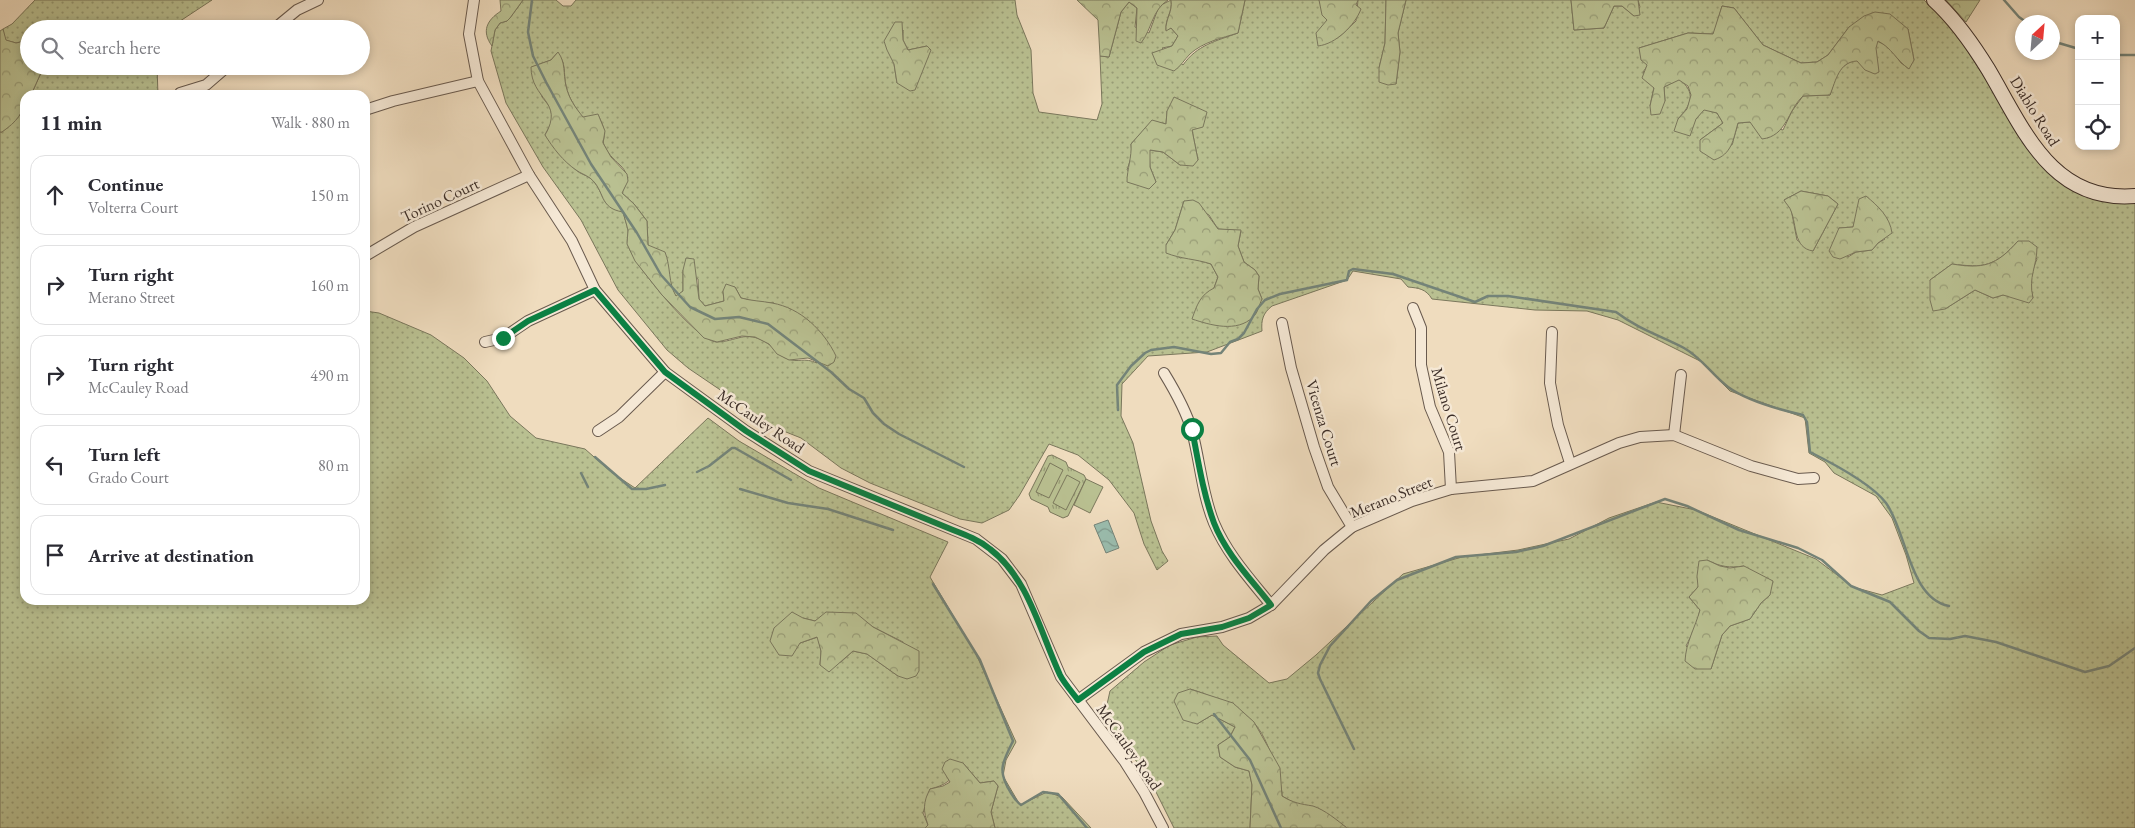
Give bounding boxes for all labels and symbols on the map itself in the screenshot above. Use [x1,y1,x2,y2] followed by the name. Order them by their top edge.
[2015,15,2060,60] north arrow
[2005,72,2065,151] street label: Diablo Road
[398,173,482,227] street label: Torino Court
[492,327,515,350] route end
[1426,365,1472,453] street label: Milano Court
[1301,377,1347,469] street label: Vicenza Court
[713,384,809,458] street label: McCauley Road
[1181,418,1204,441] route start
[1347,471,1435,523] street label: Merano Street
[1092,700,1167,795] street label: McCauley Road

